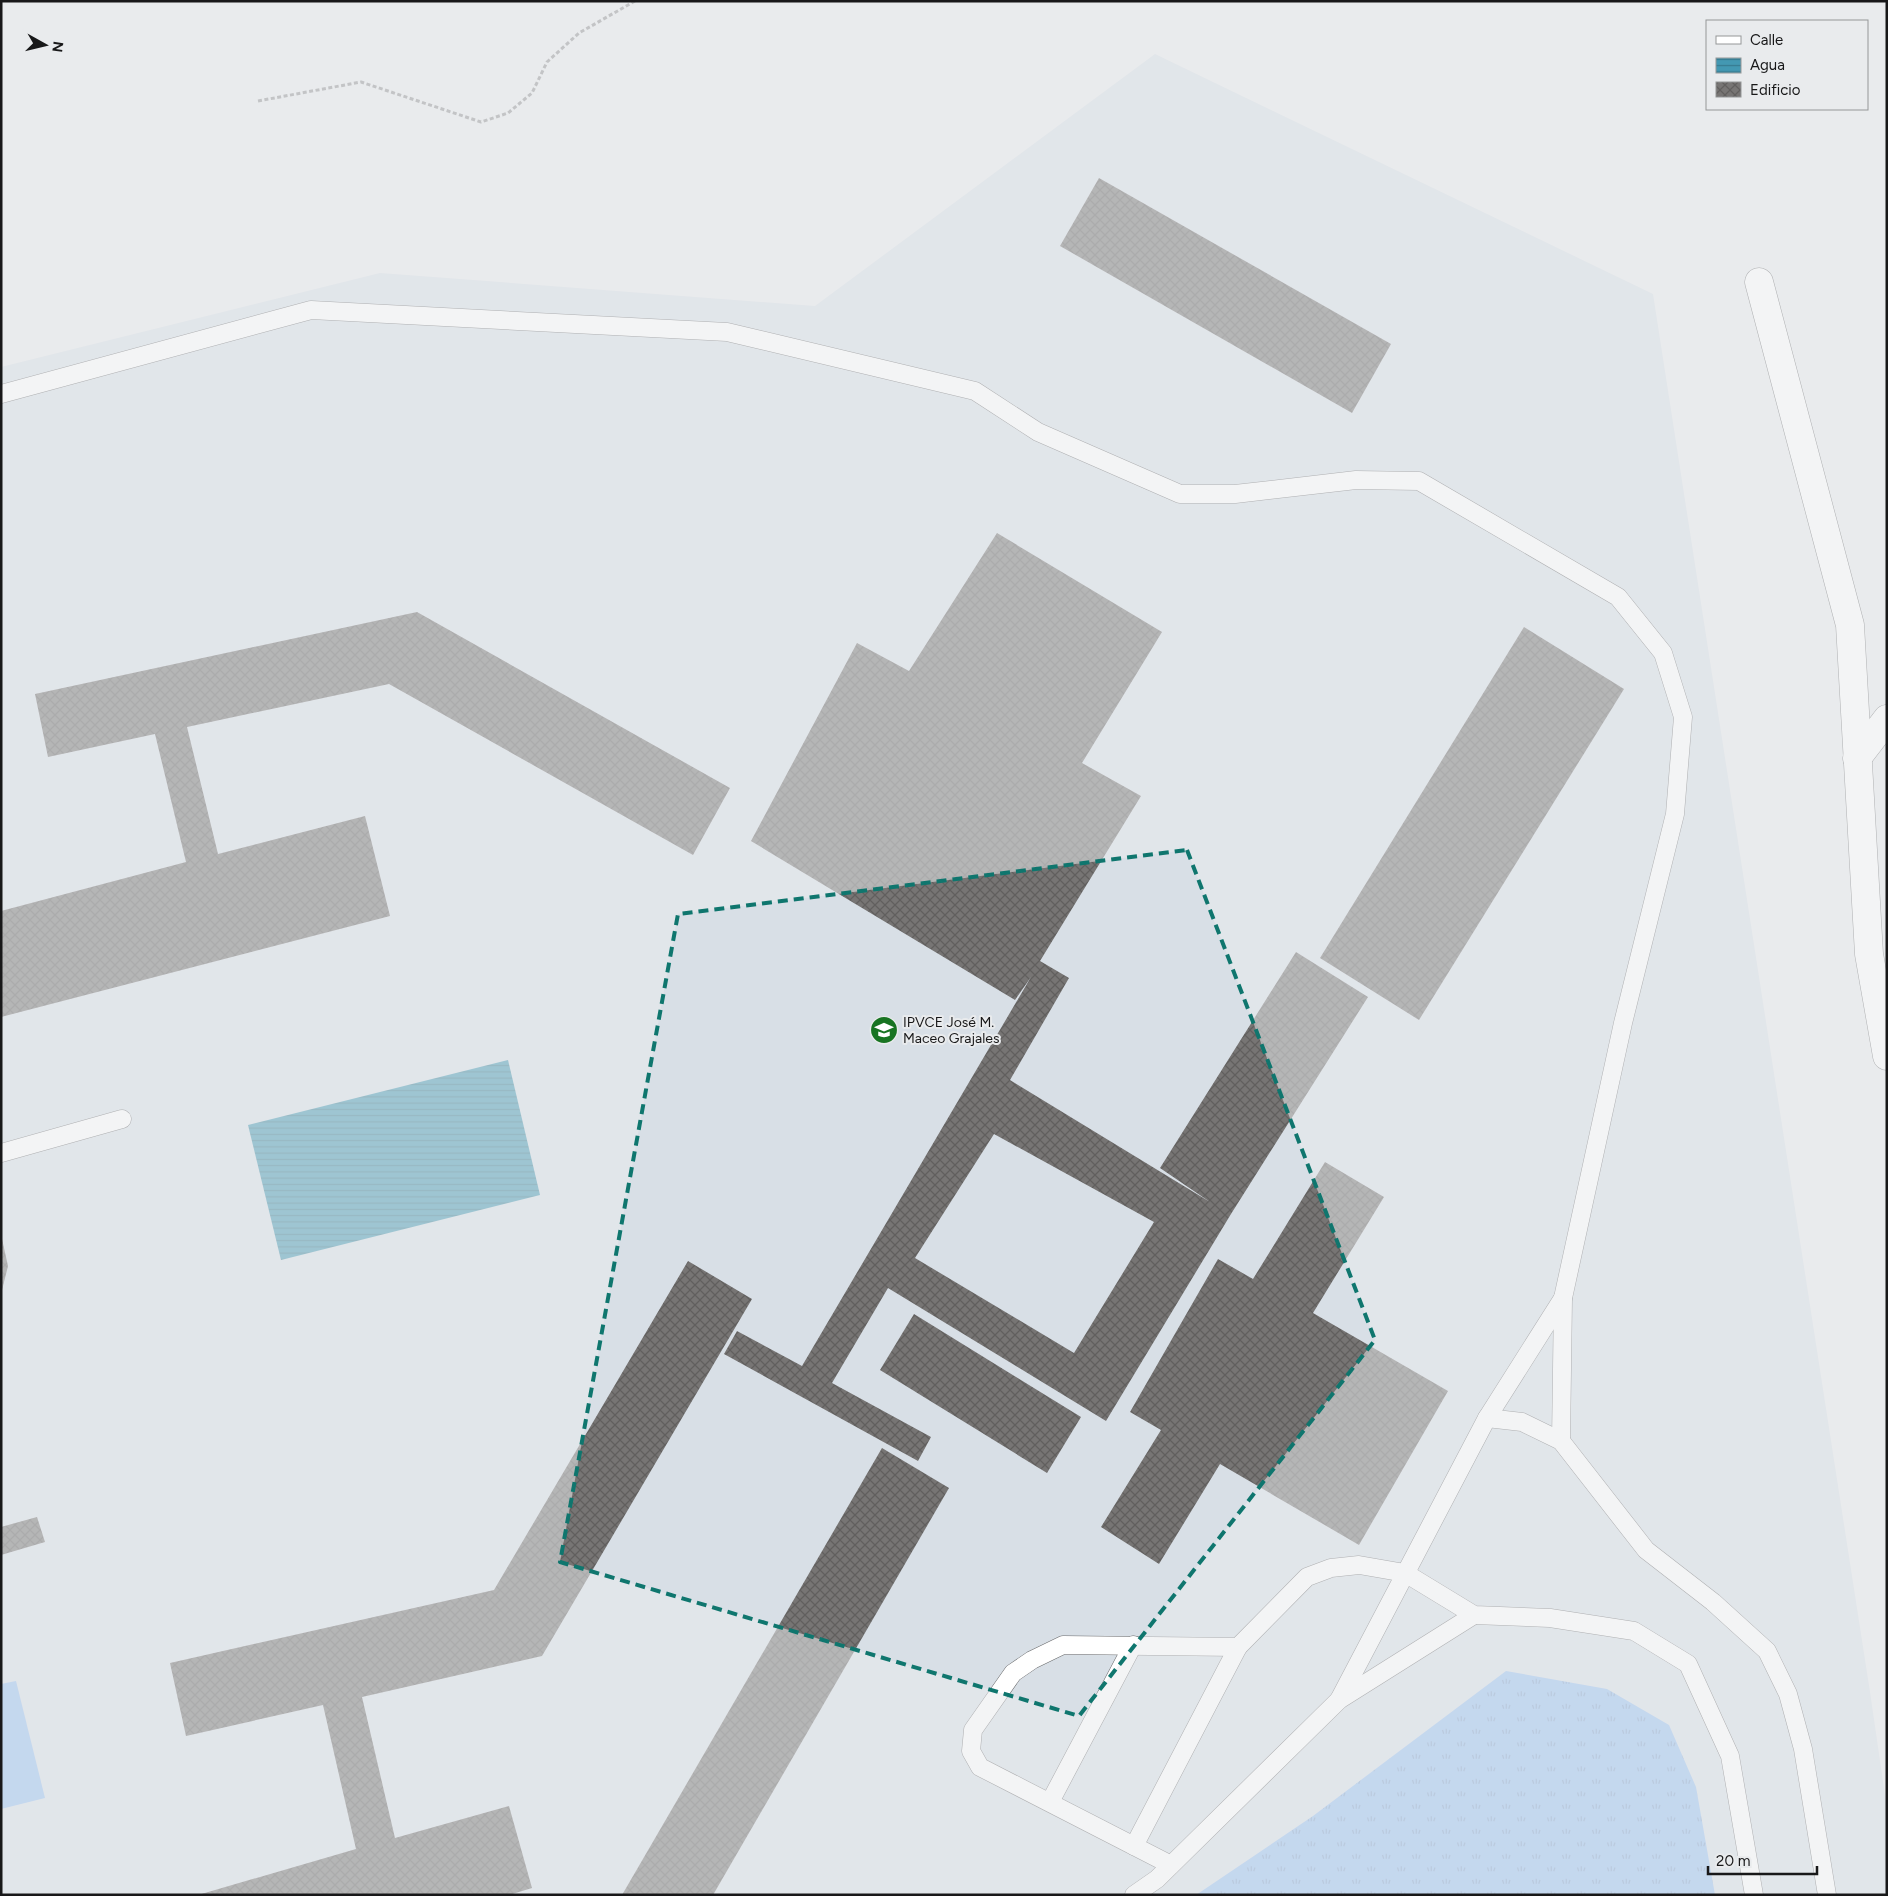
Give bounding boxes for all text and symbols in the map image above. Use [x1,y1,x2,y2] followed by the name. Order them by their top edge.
[20,20,70,70] north arrow
[1706,20,1868,110] legend
[1750,31,1783,49] text: Calle
[48,40,67,53] text: N
[1750,56,1785,74] text: Agua
[1750,81,1801,99] text: Edificio
[903,1014,999,1047] place label: IPVCE José M. Maceo Grajales
[869,1015,899,1045] school or university icon: IPVCE José M. Maceo Grajales
[1708,1844,1817,1876] scale bar
[1716,1852,1750,1870] text: 20 m

